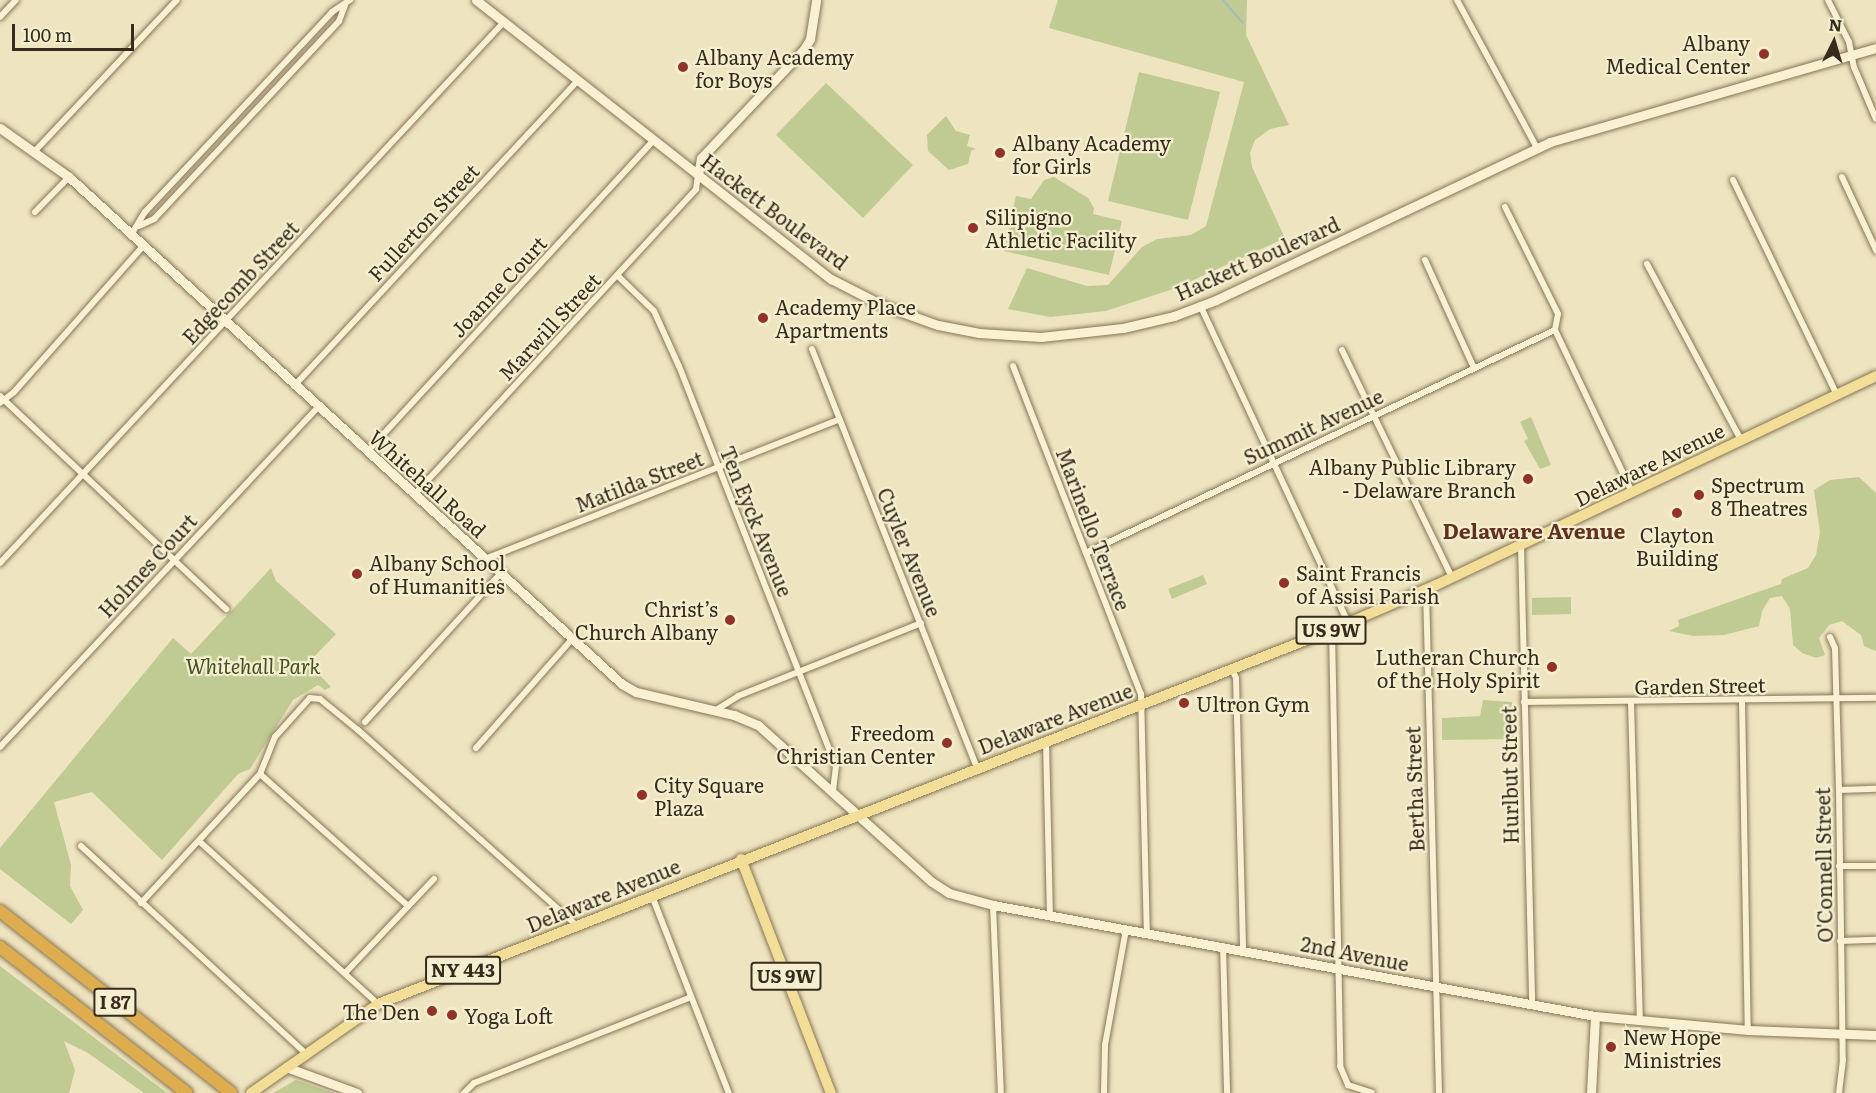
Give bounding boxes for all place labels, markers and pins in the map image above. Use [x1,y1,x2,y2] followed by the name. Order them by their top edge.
[1605,30,1750,77] place label: Albany Medical Center
[695,44,854,91] place label: Albany Academy for Boys
[1755,45,1773,63] marker: Albany Medical Center
[676,60,690,74] marker: Albany Academy for Boys
[1012,130,1171,177] place label: Albany Academy for Girls
[993,146,1007,160] marker: Albany Academy for Girls
[985,204,1136,251] place label: Silipigno Athletic Facility
[966,221,980,235] marker: Silipigno Athletic Facility
[775,294,916,341] place label: Academy Place Apartments
[756,311,770,325] marker: Academy Place Apartments
[1309,455,1516,502] place label: Albany Public Library - Delaware Branch
[1521,472,1535,486] marker: Albany Public Library - Delaware Branch
[1711,472,1807,519] place label: Spectrum 8 Theatres
[1692,488,1706,502] marker: Spectrum 8 Theatres
[1670,506,1684,520] marker: Clayton Building
[1636,522,1718,569] place label: Clayton Building
[369,550,506,597] place label: Albany School of Humanities
[1296,560,1440,607] place label: Saint Francis of Assisi Parish
[350,567,364,581] marker: Albany School of Humanities
[1277,576,1291,590] marker: Saint Francis of Assisi Parish
[575,596,718,643] place label: Christ’s Church Albany
[723,613,737,627] marker: Christ’s Church Albany
[1375,644,1540,691] place label: Lutheran Church of the Holy Spirit
[1545,660,1559,674] marker: Lutheran Church of the Holy Spirit
[1196,691,1310,715] place label: Ultron Gym
[1177,696,1191,710] marker: Ultron Gym
[776,720,935,767] place label: Freedom Christian Center
[940,736,954,750] marker: Freedom Christian Center
[654,772,764,819] place label: City Square Plaza
[635,788,649,802] marker: City Square Plaza
[342,999,420,1023] place label: The Den
[464,1003,553,1027] place label: Yoga Loft
[425,1004,439,1018] marker: The Den
[445,1008,459,1022] marker: Yoga Loft
[1623,1024,1721,1071] place label: New Hope Ministries
[1604,1040,1618,1054] marker: New Hope Ministries

